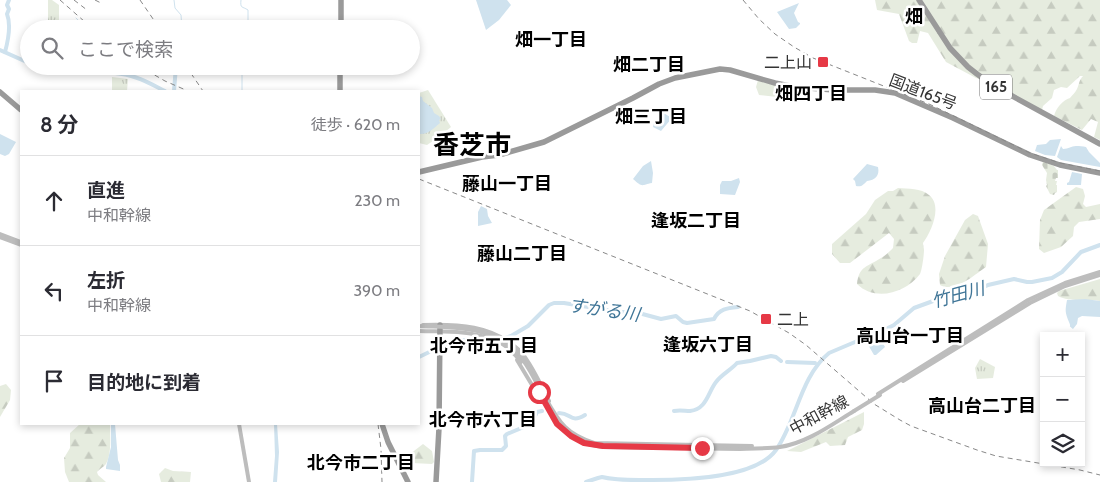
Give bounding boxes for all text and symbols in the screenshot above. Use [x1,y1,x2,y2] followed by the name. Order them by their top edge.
[905,6,923,28] district label: 畑
[20,20,420,75] search box
[515,29,587,51] district label: 畑一丁目
[38,34,66,62] icon: search
[78,38,173,61] text: ここで検索
[764,53,812,72] place label: 二上山
[613,54,685,76] district label: 畑二丁目
[816,55,830,69] marker: 二上山
[886,70,960,114] street label: 国道165号
[980,74,1012,100] road number: 165
[775,83,847,105] district label: 畑四丁目
[615,106,687,128] district label: 畑三丁目
[40,112,78,137] text: 8 分
[311,115,400,134] text: 徒歩 · 620 m
[433,129,511,161] district label: 香芝市
[462,173,552,195] district label: 藤山一丁目
[87,179,125,202] text: 直進
[40,187,68,215] icon: ahead
[354,191,400,210] text: 230 m
[87,206,151,225] text: 中和幹線
[651,210,741,232] district label: 逢坂二丁目
[477,243,567,265] district label: 藤山二丁目
[87,269,125,292] text: 左折
[40,277,68,305] icon: left
[929,277,989,313] water label: 竹田川
[353,281,400,300] text: 390 m
[567,294,643,326] water label: すがる川
[87,296,151,315] text: 中和幹線
[777,310,809,329] place label: 二上
[759,312,773,326] marker: 二上
[856,325,964,347] district label: 高山台一丁目
[1040,332,1085,467] map controls
[1040,332,1085,377] button: +
[663,334,753,356] district label: 逢坂六丁目
[430,335,538,357] district label: 北今市五丁目
[40,367,68,395] icon: arrive
[87,371,201,394] text: 目的地に到着
[1040,377,1085,422] button: −
[528,381,551,404] route start
[786,392,852,438] street label: 中和幹線
[928,395,1036,417] district label: 高山台二丁目
[429,409,537,431] district label: 北今市六丁目
[1040,422,1085,467] button: layers
[691,437,714,460] route end
[307,452,415,474] district label: 北今市二丁目

